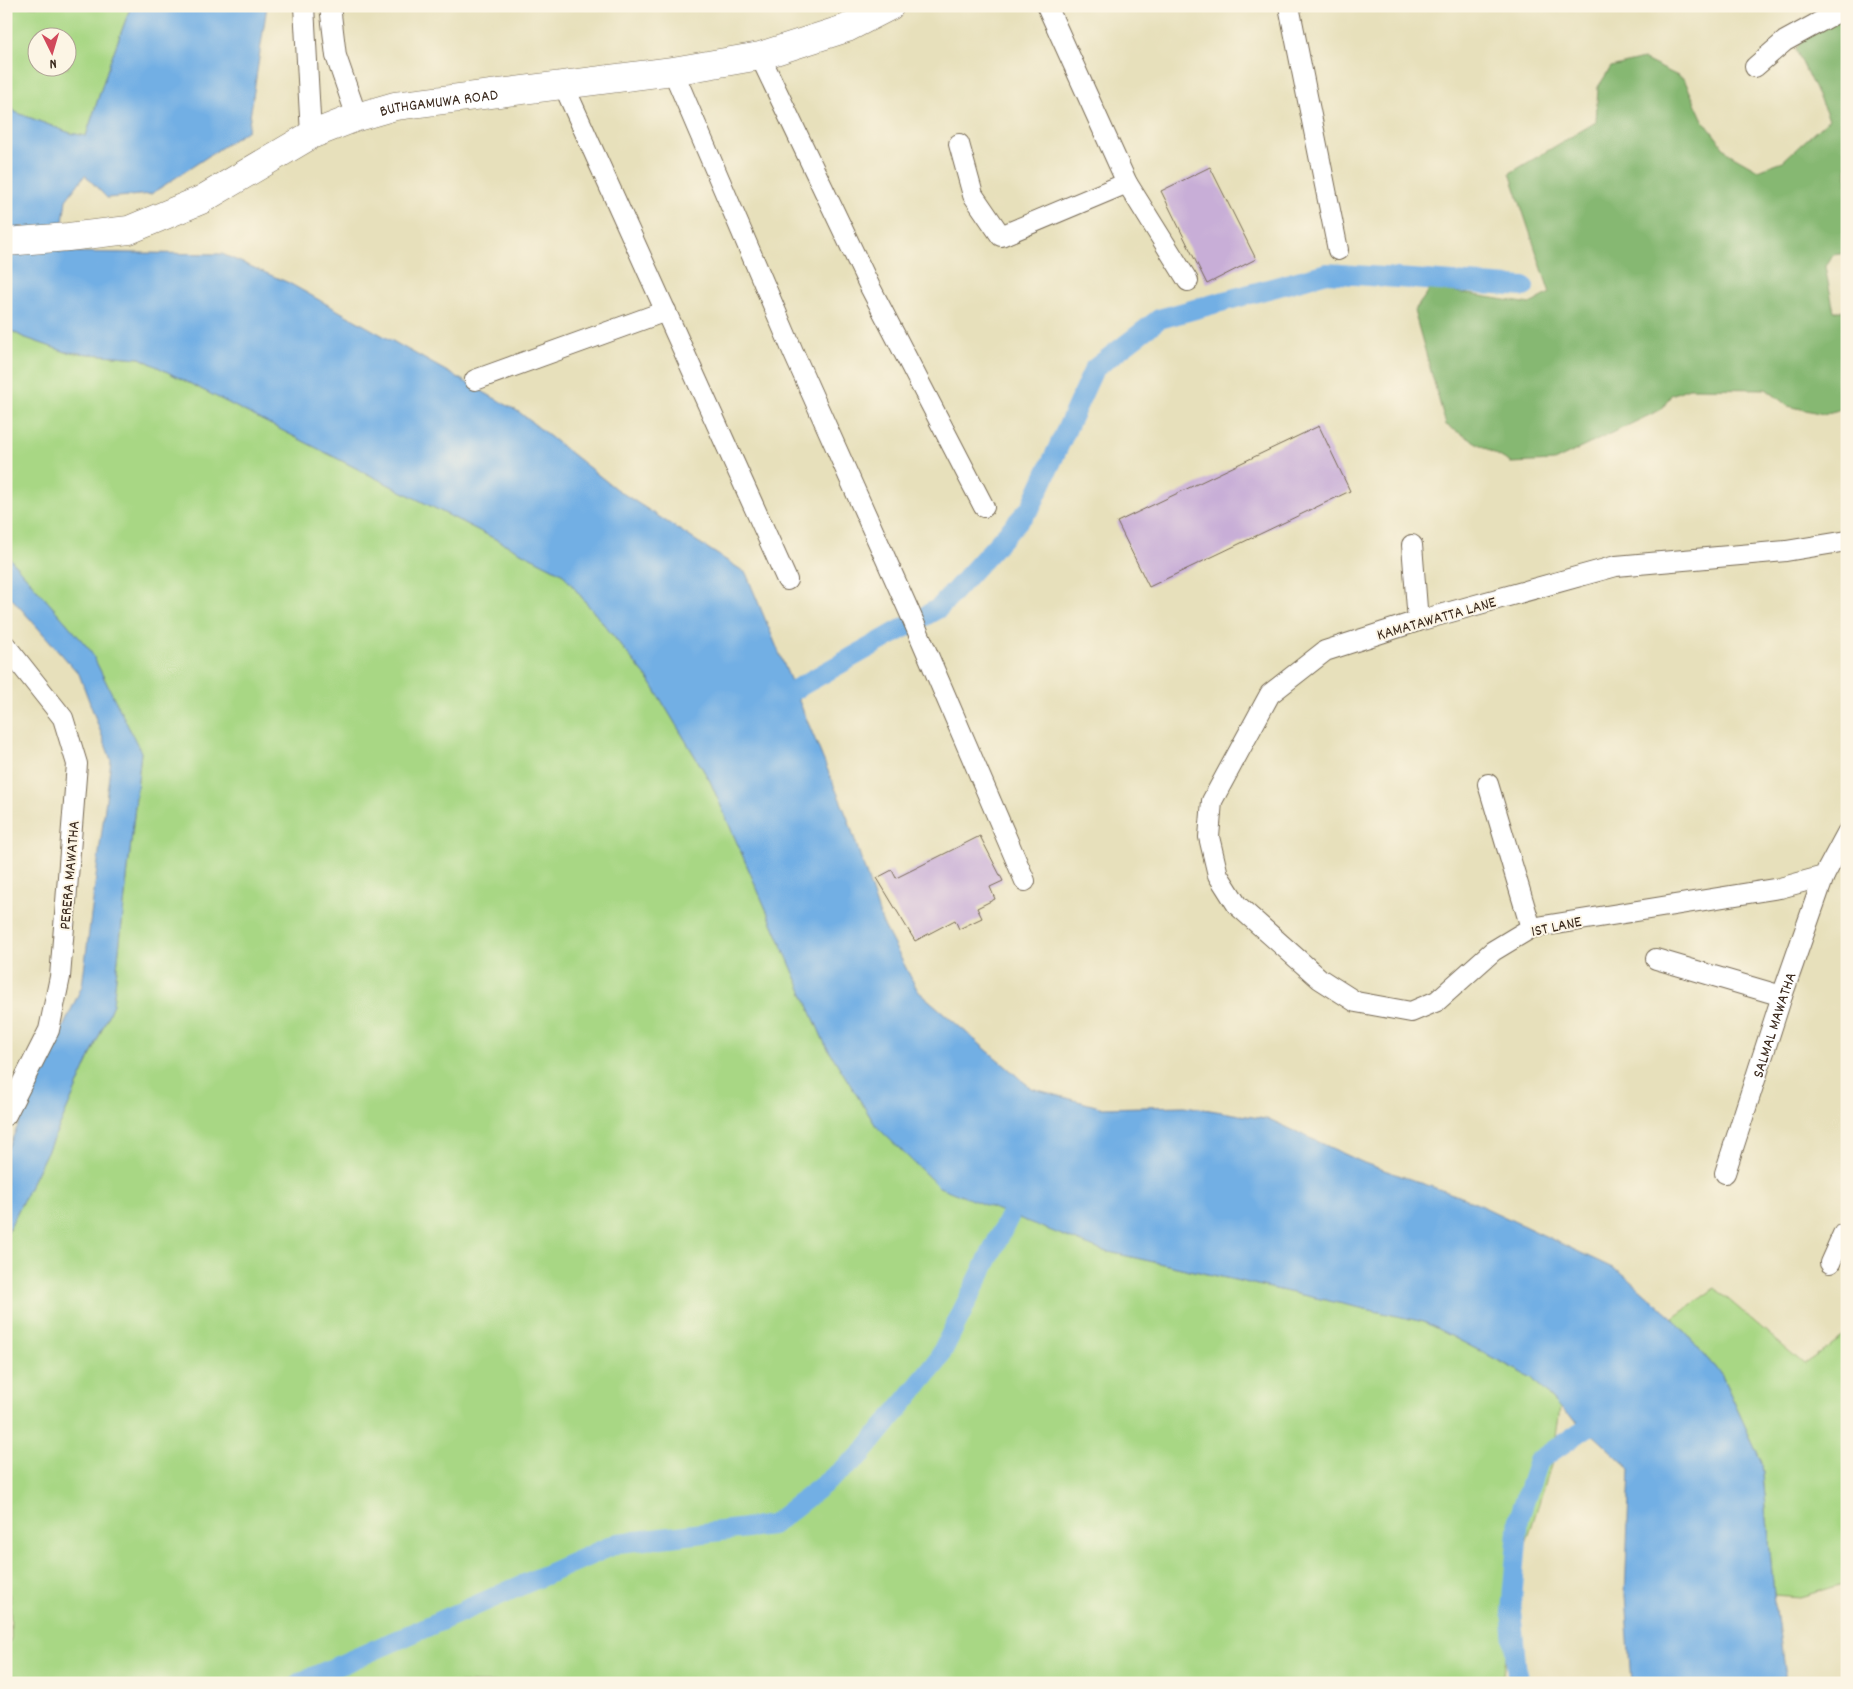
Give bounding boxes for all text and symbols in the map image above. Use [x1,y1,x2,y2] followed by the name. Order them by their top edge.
[28,28,78,78] north arrow
[49,53,57,73] text: N
[377,84,499,124] street label: BUTHGAMUWA ROAD
[1374,591,1500,647] street label: KAMATAWATTA LANE
[54,820,87,931] street label: PERERA MAWATHA
[1529,911,1585,944] street label: 1ST LANE
[1747,969,1804,1081] street label: SALMAL MAWATHA

